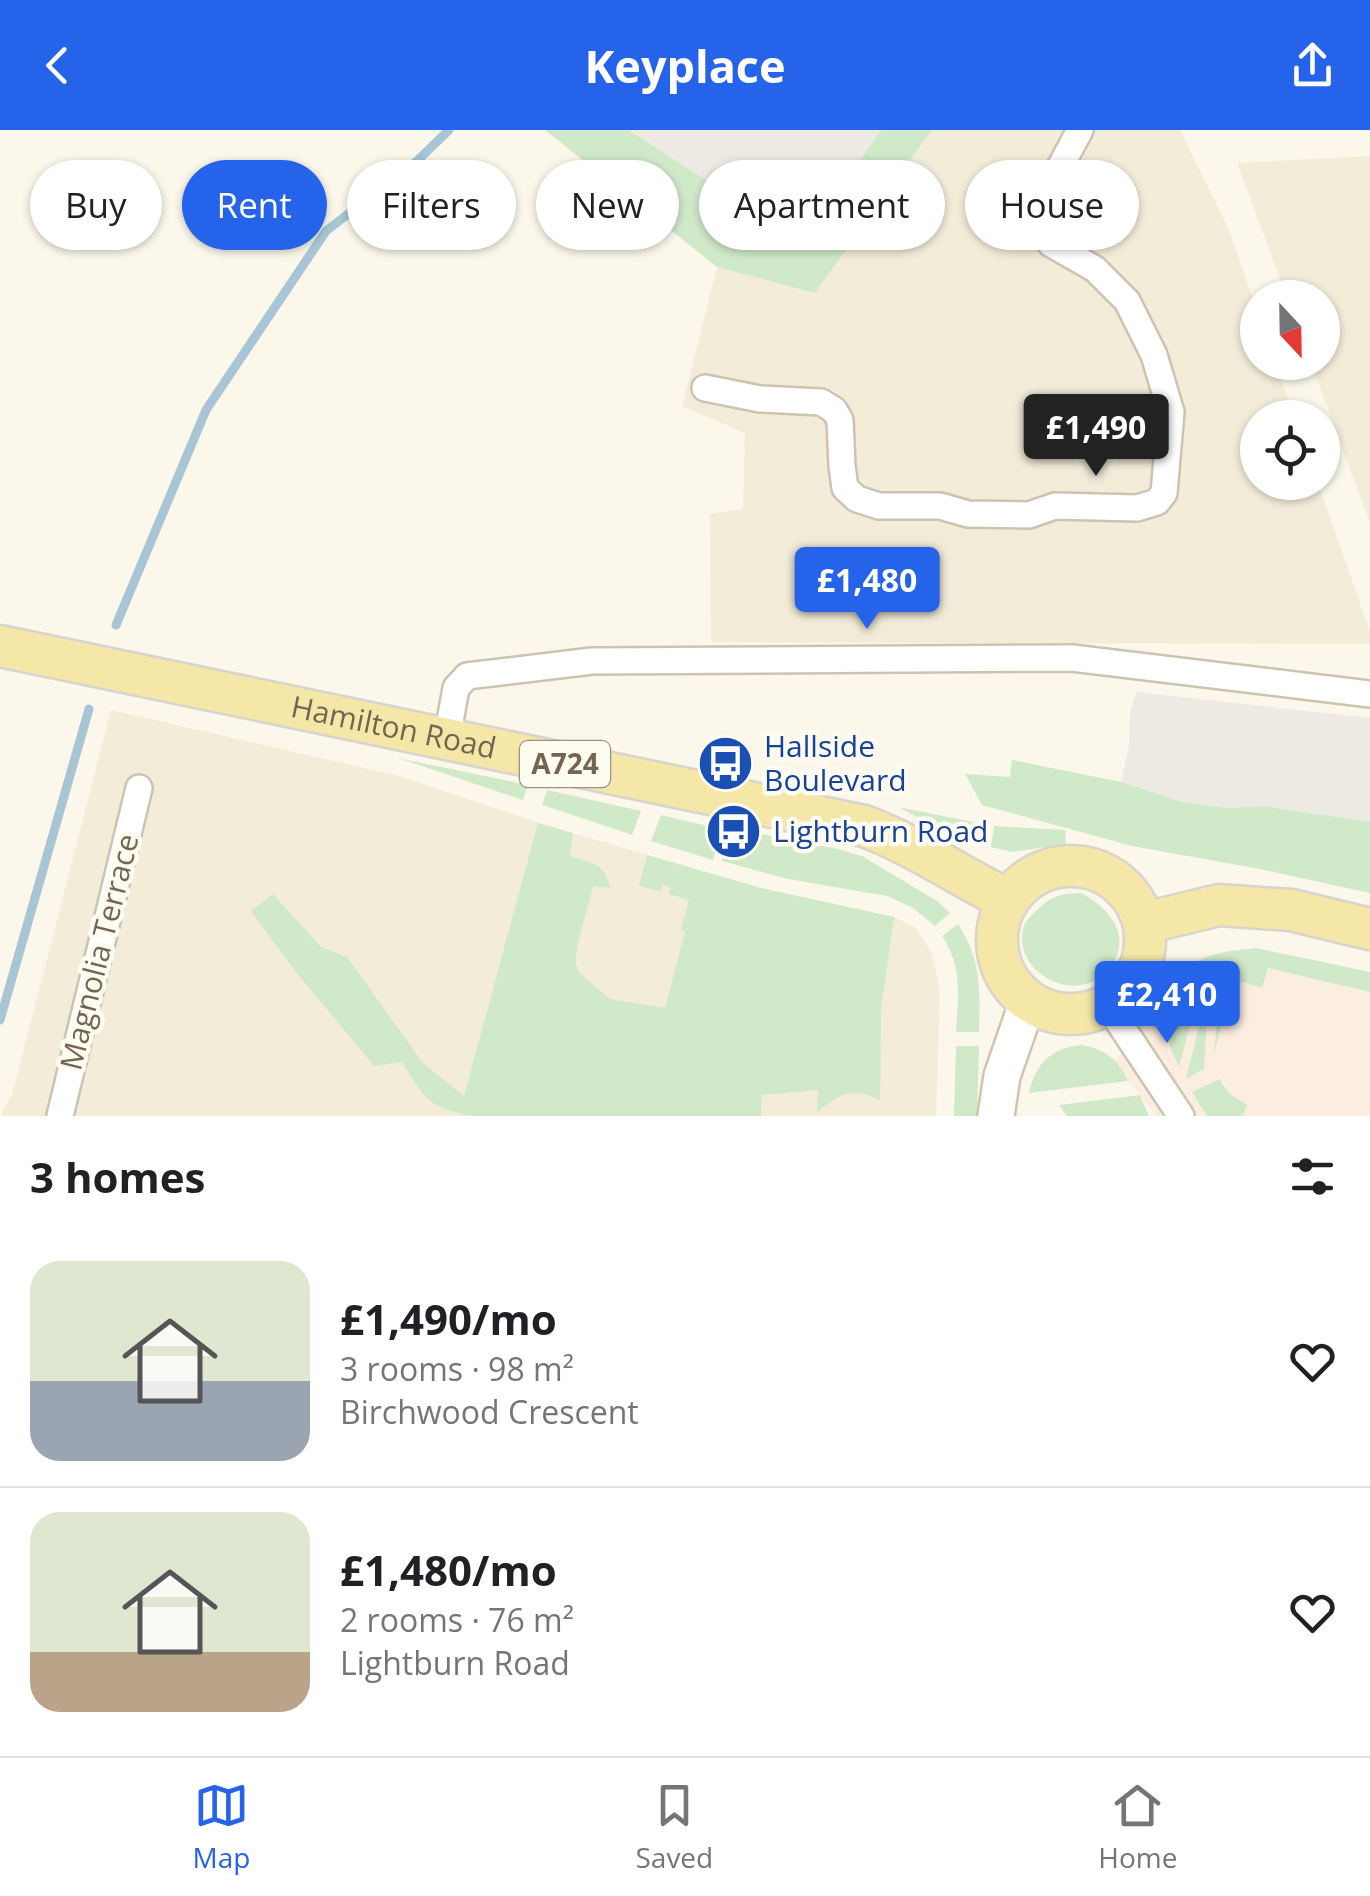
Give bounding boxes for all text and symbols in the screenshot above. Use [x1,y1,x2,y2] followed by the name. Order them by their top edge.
[584,35,786,96] text: Keyplace
[30,38,85,93] icon: back
[1285,38,1340,93] icon: share
[30,160,162,250] chip: Buy
[182,160,327,250] chip: Rent
[347,160,516,250] chip: Filters
[536,160,679,250] chip: New
[699,160,945,250] chip: Apartment
[965,160,1139,250] chip: House
[1240,280,1340,380] north arrow
[1240,280,1340,500] map controls
[1015,394,1177,479] pin: £1,490
[1240,400,1340,500] button: locate
[1046,405,1146,448] text: £1,490
[786,547,948,632] pin: £1,480
[817,558,917,601] text: £1,480
[288,685,500,768] street label: Hamilton Road
[764,725,907,800] place label: Hallside Boulevard
[695,734,755,794] bus stop icon: Hallside Boulevard
[520,741,610,787] road number: A724
[704,802,764,862] bus stop icon: Lightburn Road
[773,810,988,851] place label: Lightburn Road
[49,829,148,1074] street label: Magnolia Terrace
[1086,961,1248,1046] pin: £2,410
[1117,972,1217,1015] text: £2,410
[30,1148,205,1205] text: 3 homes
[1285,1149,1340,1204] icon: filters
[340,1290,557,1347] text: £1,490/mo
[110,1301,230,1421] icon: home
[1285,1334,1340,1389] icon: heart
[340,1347,574,1390] text: 3 rooms · 98 m²
[340,1390,639,1433] text: Birchwood Crescent
[340,1541,557,1598] text: £1,480/mo
[110,1552,230,1672] icon: home
[1285,1585,1340,1640] icon: heart
[340,1598,574,1641] text: 2 rooms · 76 m²
[340,1641,570,1684] text: Lightburn Road
[193,1778,250,1876] tab: Map
[635,1778,713,1876] tab: Saved
[1098,1778,1177,1876] tab: Home

